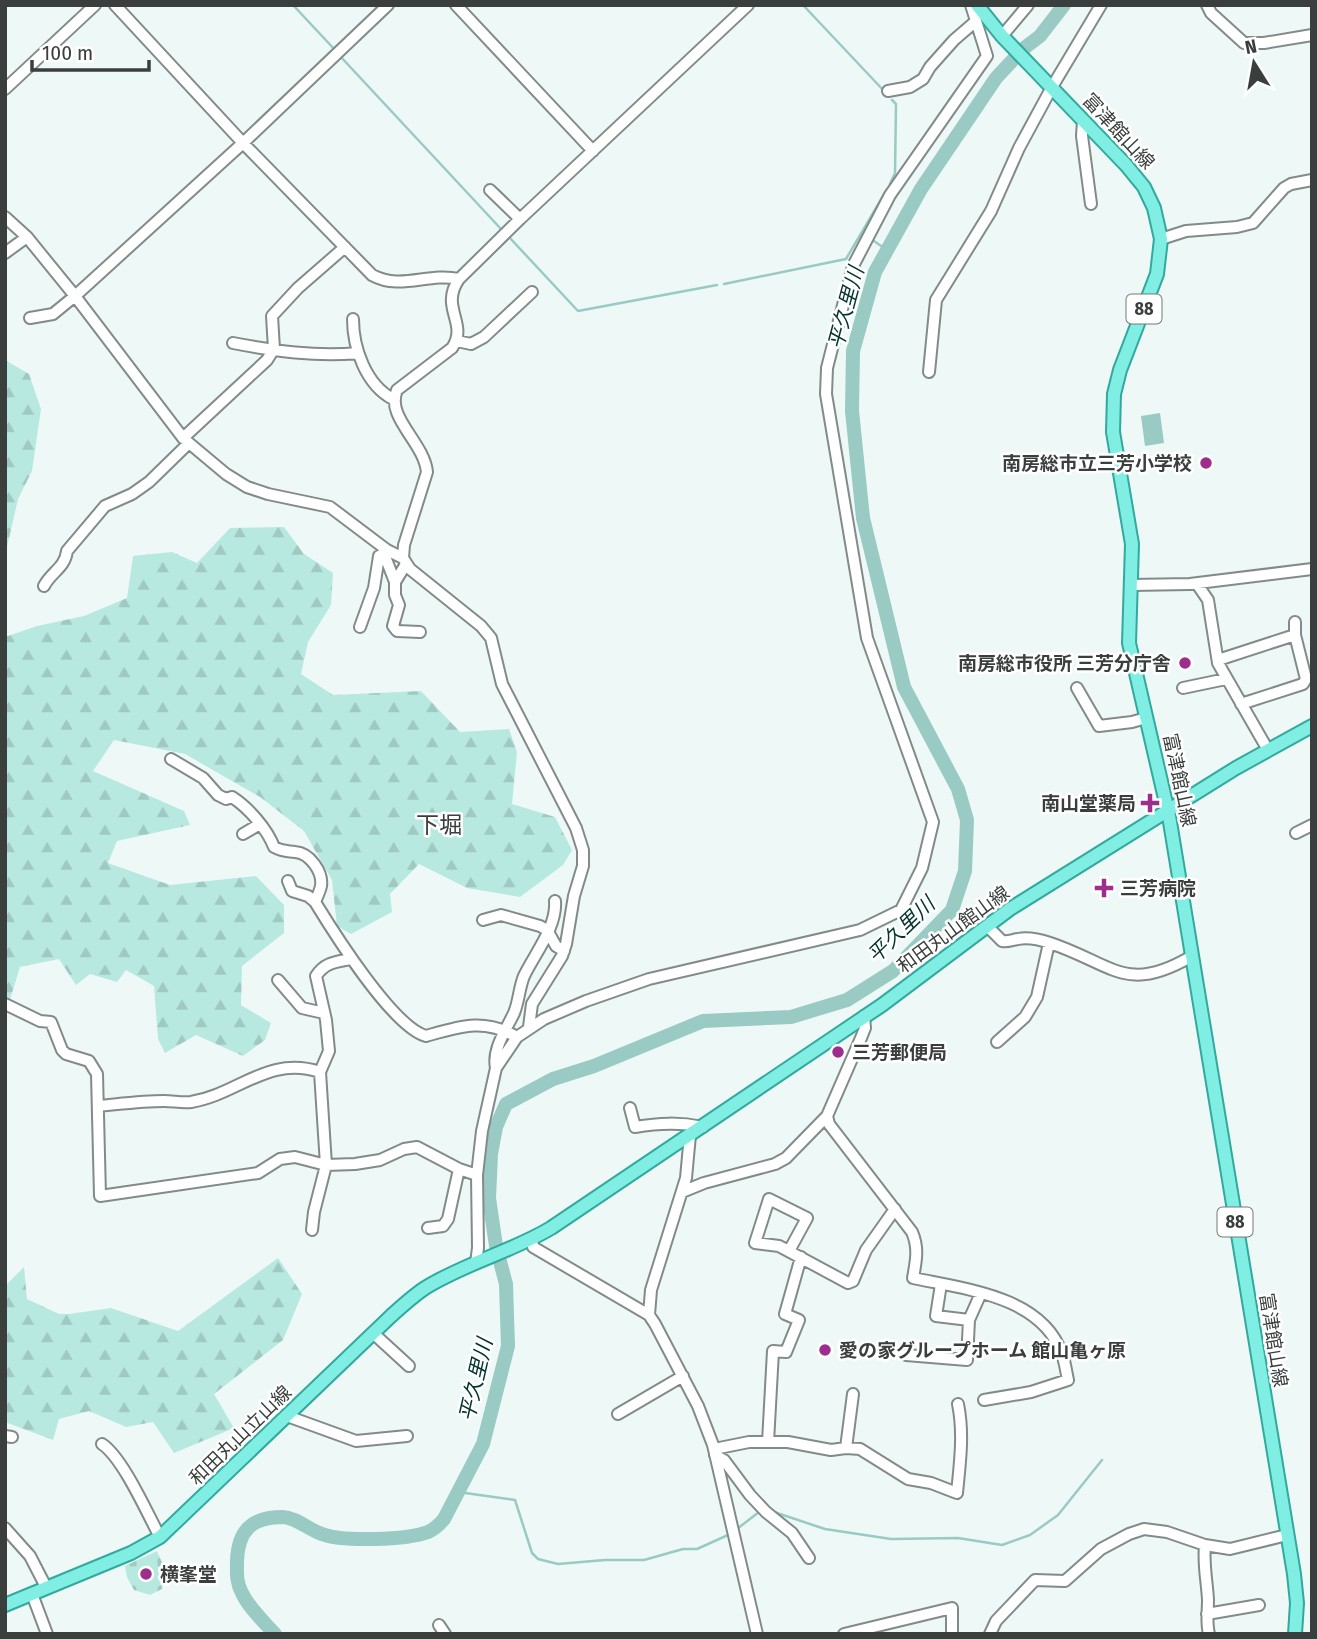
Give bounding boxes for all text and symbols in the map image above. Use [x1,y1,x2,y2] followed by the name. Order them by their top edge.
[32,28,149,72] scale bar
[1219,28,1289,98] north arrow
[1243,34,1259,59] text: N
[42,40,93,66] text: 100 m
[1078,89,1159,174] street label: 富津館山線
[823,262,870,352] water label: 平久里川
[1126,295,1162,324] road number: 88
[1002,452,1192,475] place label: 南房総市立三芳小学校
[1198,455,1214,471] marker: 南房総市立三芳小学校
[958,652,1171,675] place label: 南房総市役所 三芳分庁舎
[1177,655,1193,671] marker: 南房総市役所 三芳分庁舎
[1158,731,1201,829] street label: 富津館山線
[1041,792,1136,815] place label: 南山堂薬局
[1142,795,1158,811] marker: 南山堂薬局
[416,811,462,839] district label: 下堀
[1120,877,1196,900] place label: 三芳病院
[1094,878,1114,898] marker: 三芳病院
[893,881,1014,978] street label: 和田丸山館山線
[862,890,942,969] water label: 平久里川
[852,1041,947,1064] place label: 三芳郵便局
[830,1044,846,1060] marker: 三芳郵便局
[1218,1208,1252,1237] road number: 88
[1255,1291,1292,1389] street label: 富津館山線
[454,1334,499,1424] water label: 平久里川
[839,1339,1126,1362] place label: 愛の家グループホーム 館山亀ヶ原
[817,1342,833,1358] marker: 愛の家グループホーム 館山亀ヶ原
[185,1381,296,1490] street label: 和田丸山立山線
[160,1563,217,1586] place label: 横峯堂
[138,1566,154,1582] marker: 横峯堂

